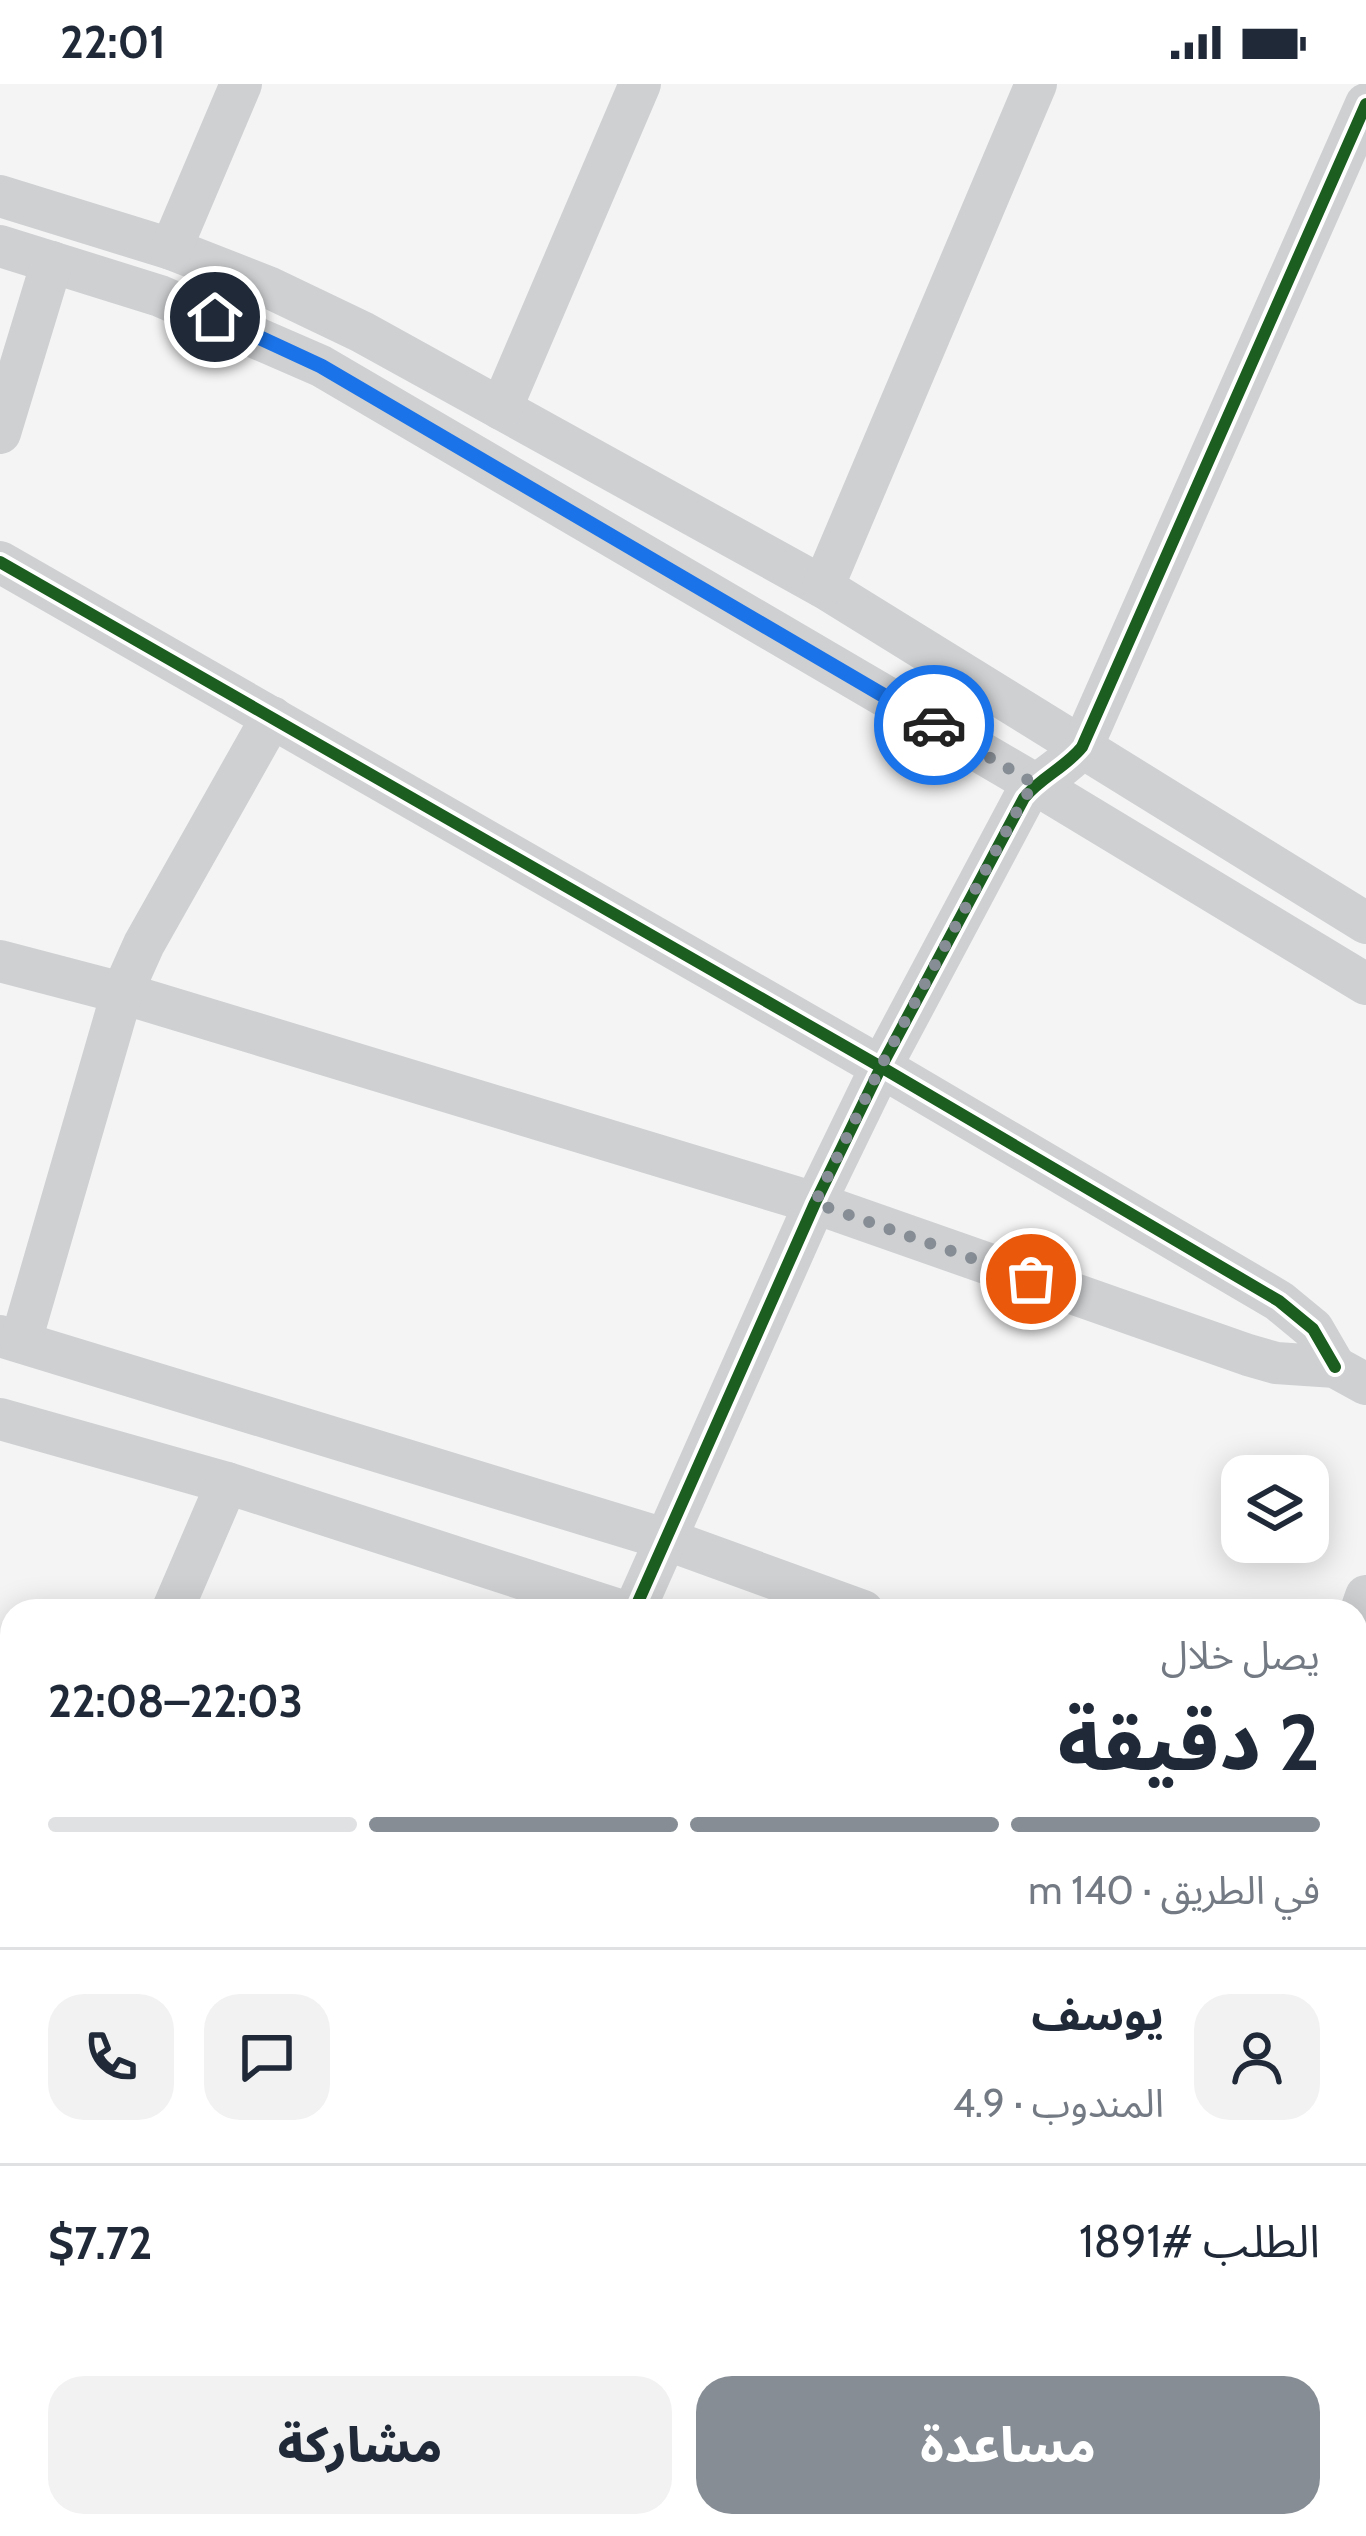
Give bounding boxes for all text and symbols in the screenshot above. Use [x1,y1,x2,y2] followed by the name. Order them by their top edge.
[60,15,166,69] text: 22:01
[164,266,266,368] pin
[182,284,248,350] icon: home
[874,665,994,785] courier
[901,692,967,758] icon: car
[980,1228,1082,1330] pin
[998,1246,1064,1312] icon: bag
[1221,1455,1329,1563] map controls
[1221,1455,1329,1563] button: layers
[1161,1631,1320,1679] text: يصل خلال
[48,1674,303,1728] text: 22:03–22:08
[1058,1695,1320,1790] text: 2 دقيقة
[1028,1866,1320,1914] text: في الطريق · 140 m
[1031,1987,1164,2041] text: يوسف
[48,1994,174,2120] button: phone
[204,1994,330,2120] button: chat
[1194,1994,1320,2120] button: person
[953,2079,1164,2127] text: المندوب · 4.9
[1079,2214,1320,2268] text: الطلب #1891
[48,2216,152,2270] text: $7.72
[48,2376,672,2514] button: مشاركة
[696,2376,1320,2514] button: مساعدة

